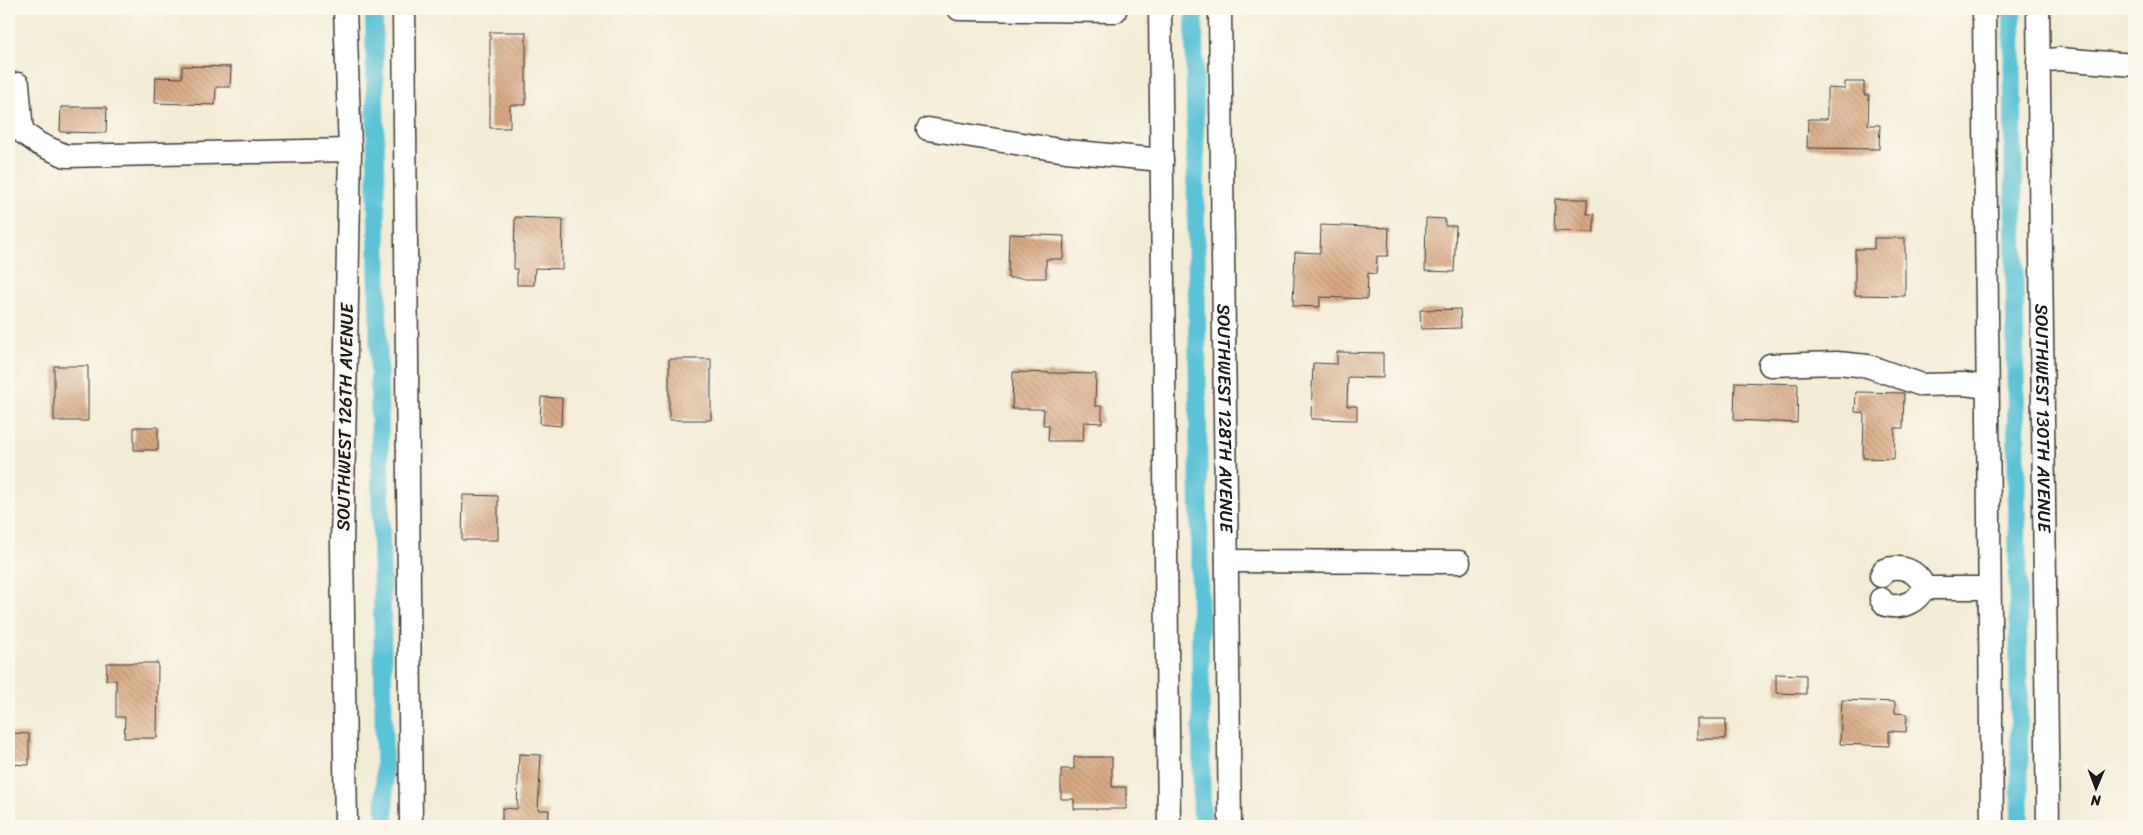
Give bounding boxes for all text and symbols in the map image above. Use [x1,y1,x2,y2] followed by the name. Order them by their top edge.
[327,302,363,531] street label: SOUTHWEST 126TH AVENUE
[1208,303,1242,534] street label: SOUTHWEST 128TH AVENUE
[2026,303,2060,534] street label: SOUTHWEST 130TH AVENUE
[2070,762,2120,812] north arrow
[2090,788,2102,813] text: N

